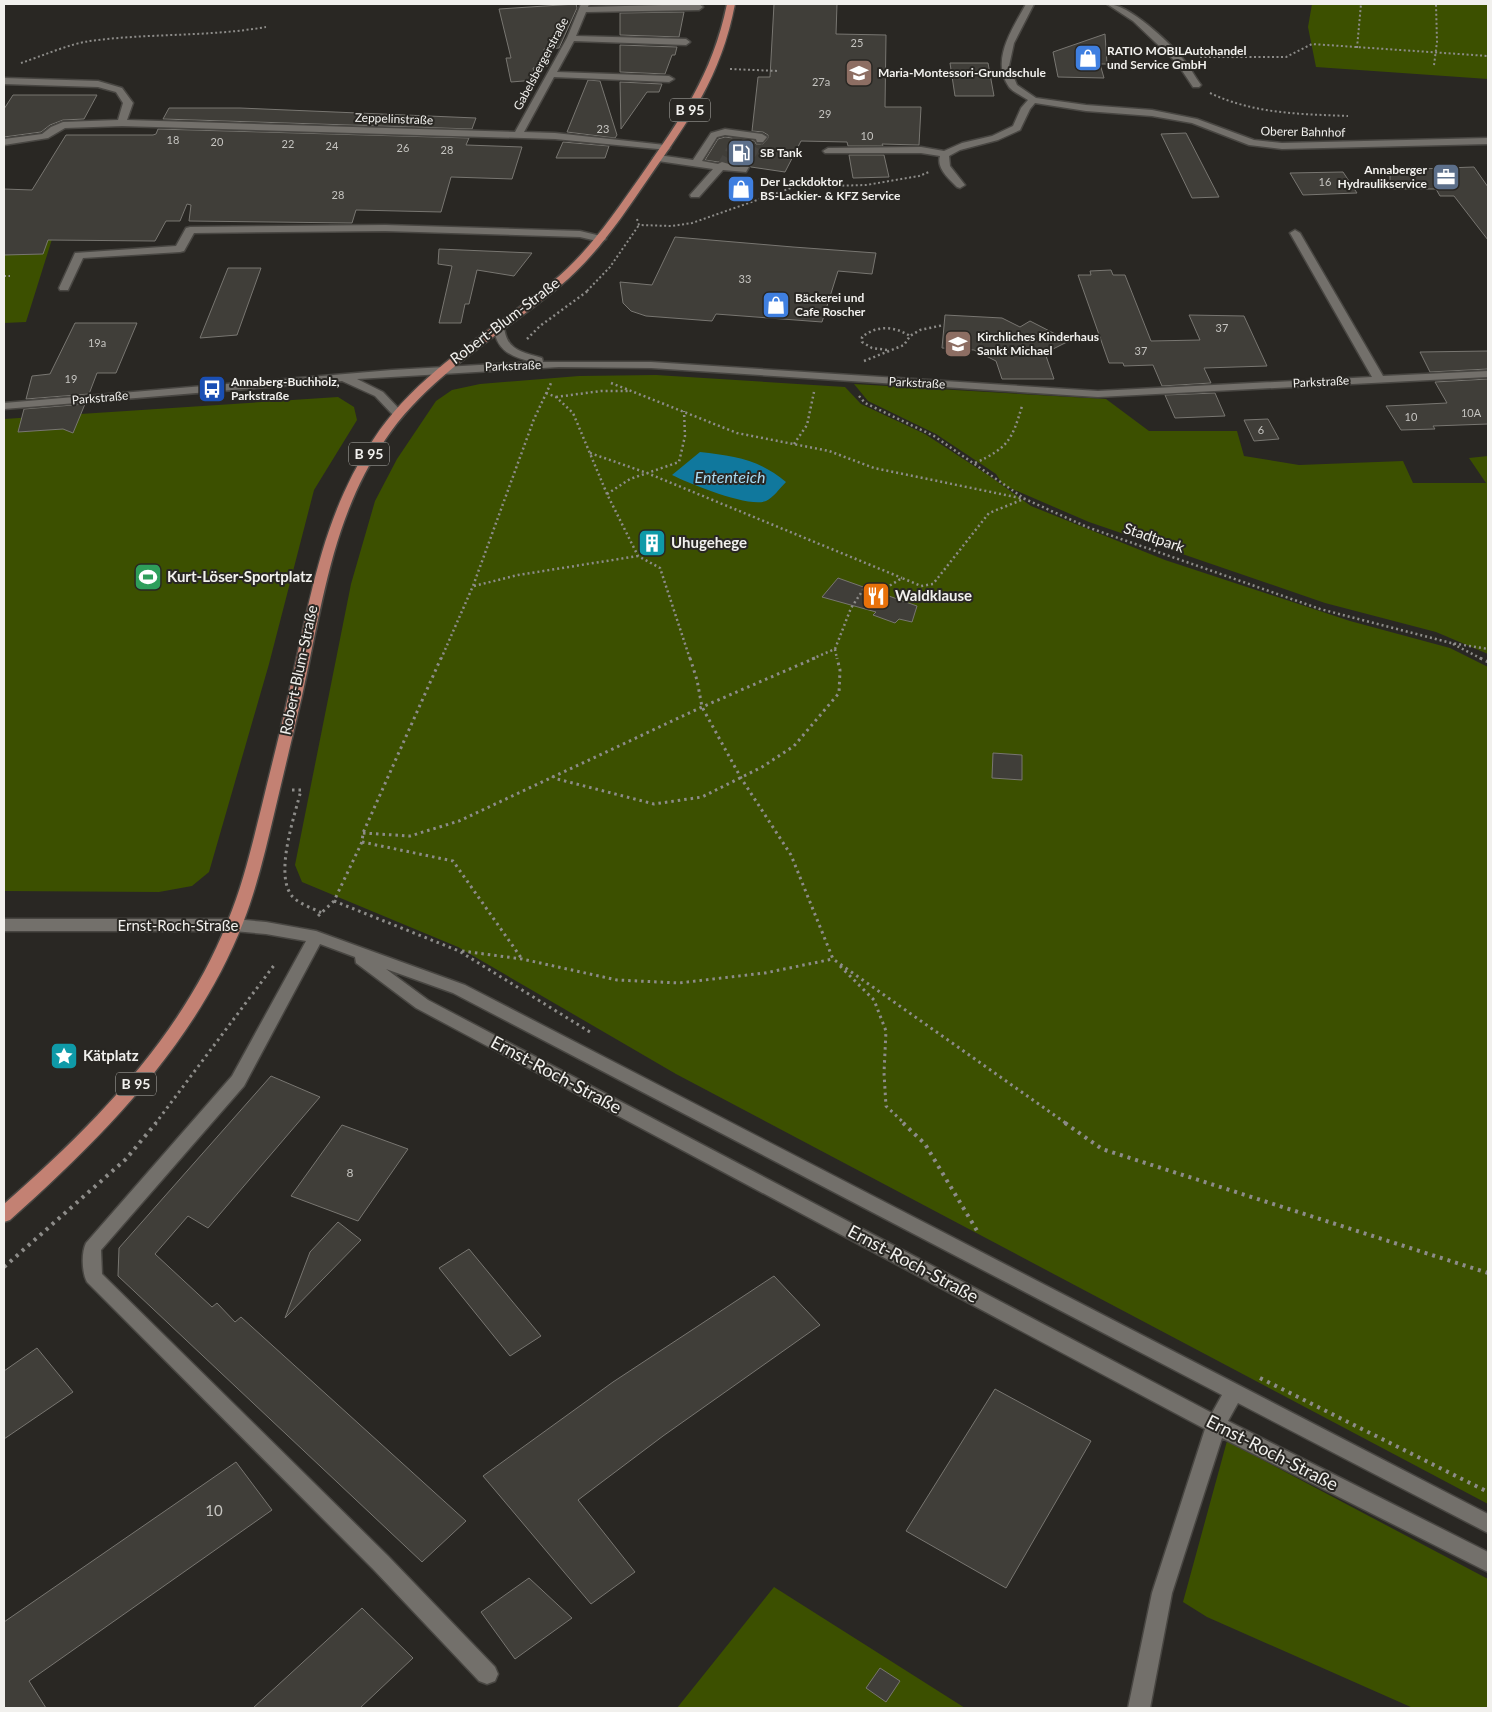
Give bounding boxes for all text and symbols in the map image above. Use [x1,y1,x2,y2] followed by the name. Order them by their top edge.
[510,15,571,113] street label: Gabelsbergerstraße
[851,36,863,49] house number: 25
[1073,43,1103,73] shop icon: RATIO MOBILAutohandel und Service GmbH
[1107,43,1246,72] place label: RATIO MOBILAutohandel und Service GmbH
[844,58,874,88] school or university icon: Maria-Montessori-Grundschule
[878,65,1046,80] place label: Maria-Montessori-Grundschule
[812,75,830,88] house number: 27a
[670,98,710,122] road number: B 95
[819,107,831,120] house number: 29
[355,110,434,127] street label: Zeppelinstraße
[597,122,609,135] house number: 23
[1260,123,1346,140] street label: Oberer Bahnhof
[861,129,874,142] house number: 10
[167,133,179,146] house number: 18
[211,135,224,148] house number: 20
[282,137,294,150] house number: 22
[726,138,756,168] fuel station icon: SB Tank
[326,139,339,152] house number: 24
[397,141,409,154] house number: 26
[441,143,453,156] house number: 28
[760,145,803,160] place label: SB Tank
[1338,162,1428,191] place label: Annaberger Hydraulikservice
[1431,162,1461,192] office icon: Annaberger Hydraulikservice
[726,174,756,204] shop icon: Der Lackdoktor BS-Lackier- & KFZ Service
[760,174,901,203] place label: Der Lackdoktor BS-Lackier- & KFZ Service
[1319,175,1331,188] house number: 16
[332,188,344,201] house number: 28
[739,272,751,285] house number: 33
[446,273,563,367] street label: Robert-Blum-Straße
[761,290,791,320] shop icon: Bäckerei und Cafe Roscher
[795,290,866,319] place label: Bäckerei und Cafe Roscher
[1216,321,1228,334] house number: 37
[943,329,973,359] school or university icon: Kirchliches Kinderhaus Sankt Michael
[977,329,1099,358] place label: Kirchliches Kinderhaus Sankt Michael
[88,336,106,349] house number: 19a
[1135,344,1147,357] house number: 37
[484,357,541,374] street label: Parkstraße
[65,372,77,385] house number: 19
[1292,373,1350,390] street label: Parkstraße
[197,374,227,404] bus stop icon: Annaberg-Buchholz, Parkstraße
[230,374,340,403] place label: Annaberg-Buchholz, Parkstraße
[888,374,946,391] street label: Parkstraße
[71,388,129,407] street label: Parkstraße
[1461,406,1482,419] house number: 10A
[1405,410,1418,423] house number: 10
[1258,423,1264,436] house number: 6
[349,442,389,466] road number: B 95
[695,467,765,486] water label: Ententeich
[1121,518,1188,556] street label: Stadtpark
[637,528,667,558] building icon: Uhugehege
[671,533,747,551] place label: Uhugehege
[133,562,163,592] sports icon: Kurt-Löser-Sportplatz
[167,567,313,585] place label: Kurt-Löser-Sportplatz
[861,581,891,611] restaurant icon: Waldklause
[895,586,972,604] place label: Waldklause
[275,603,321,736] street label: Robert-Blum-Straße
[118,916,238,934] street label: Ernst-Roch-Straße
[487,1030,626,1118] street label: Ernst-Roch-Straße
[49,1041,79,1071] place icon: Kätplatz
[83,1046,139,1064] place label: Kätplatz
[116,1072,156,1096] road number: B 95
[347,1165,354,1180] house number: 8
[844,1219,983,1307] street label: Ernst-Roch-Straße
[1203,1409,1342,1495] street label: Ernst-Roch-Straße
[205,1501,223,1519] house number: 10

